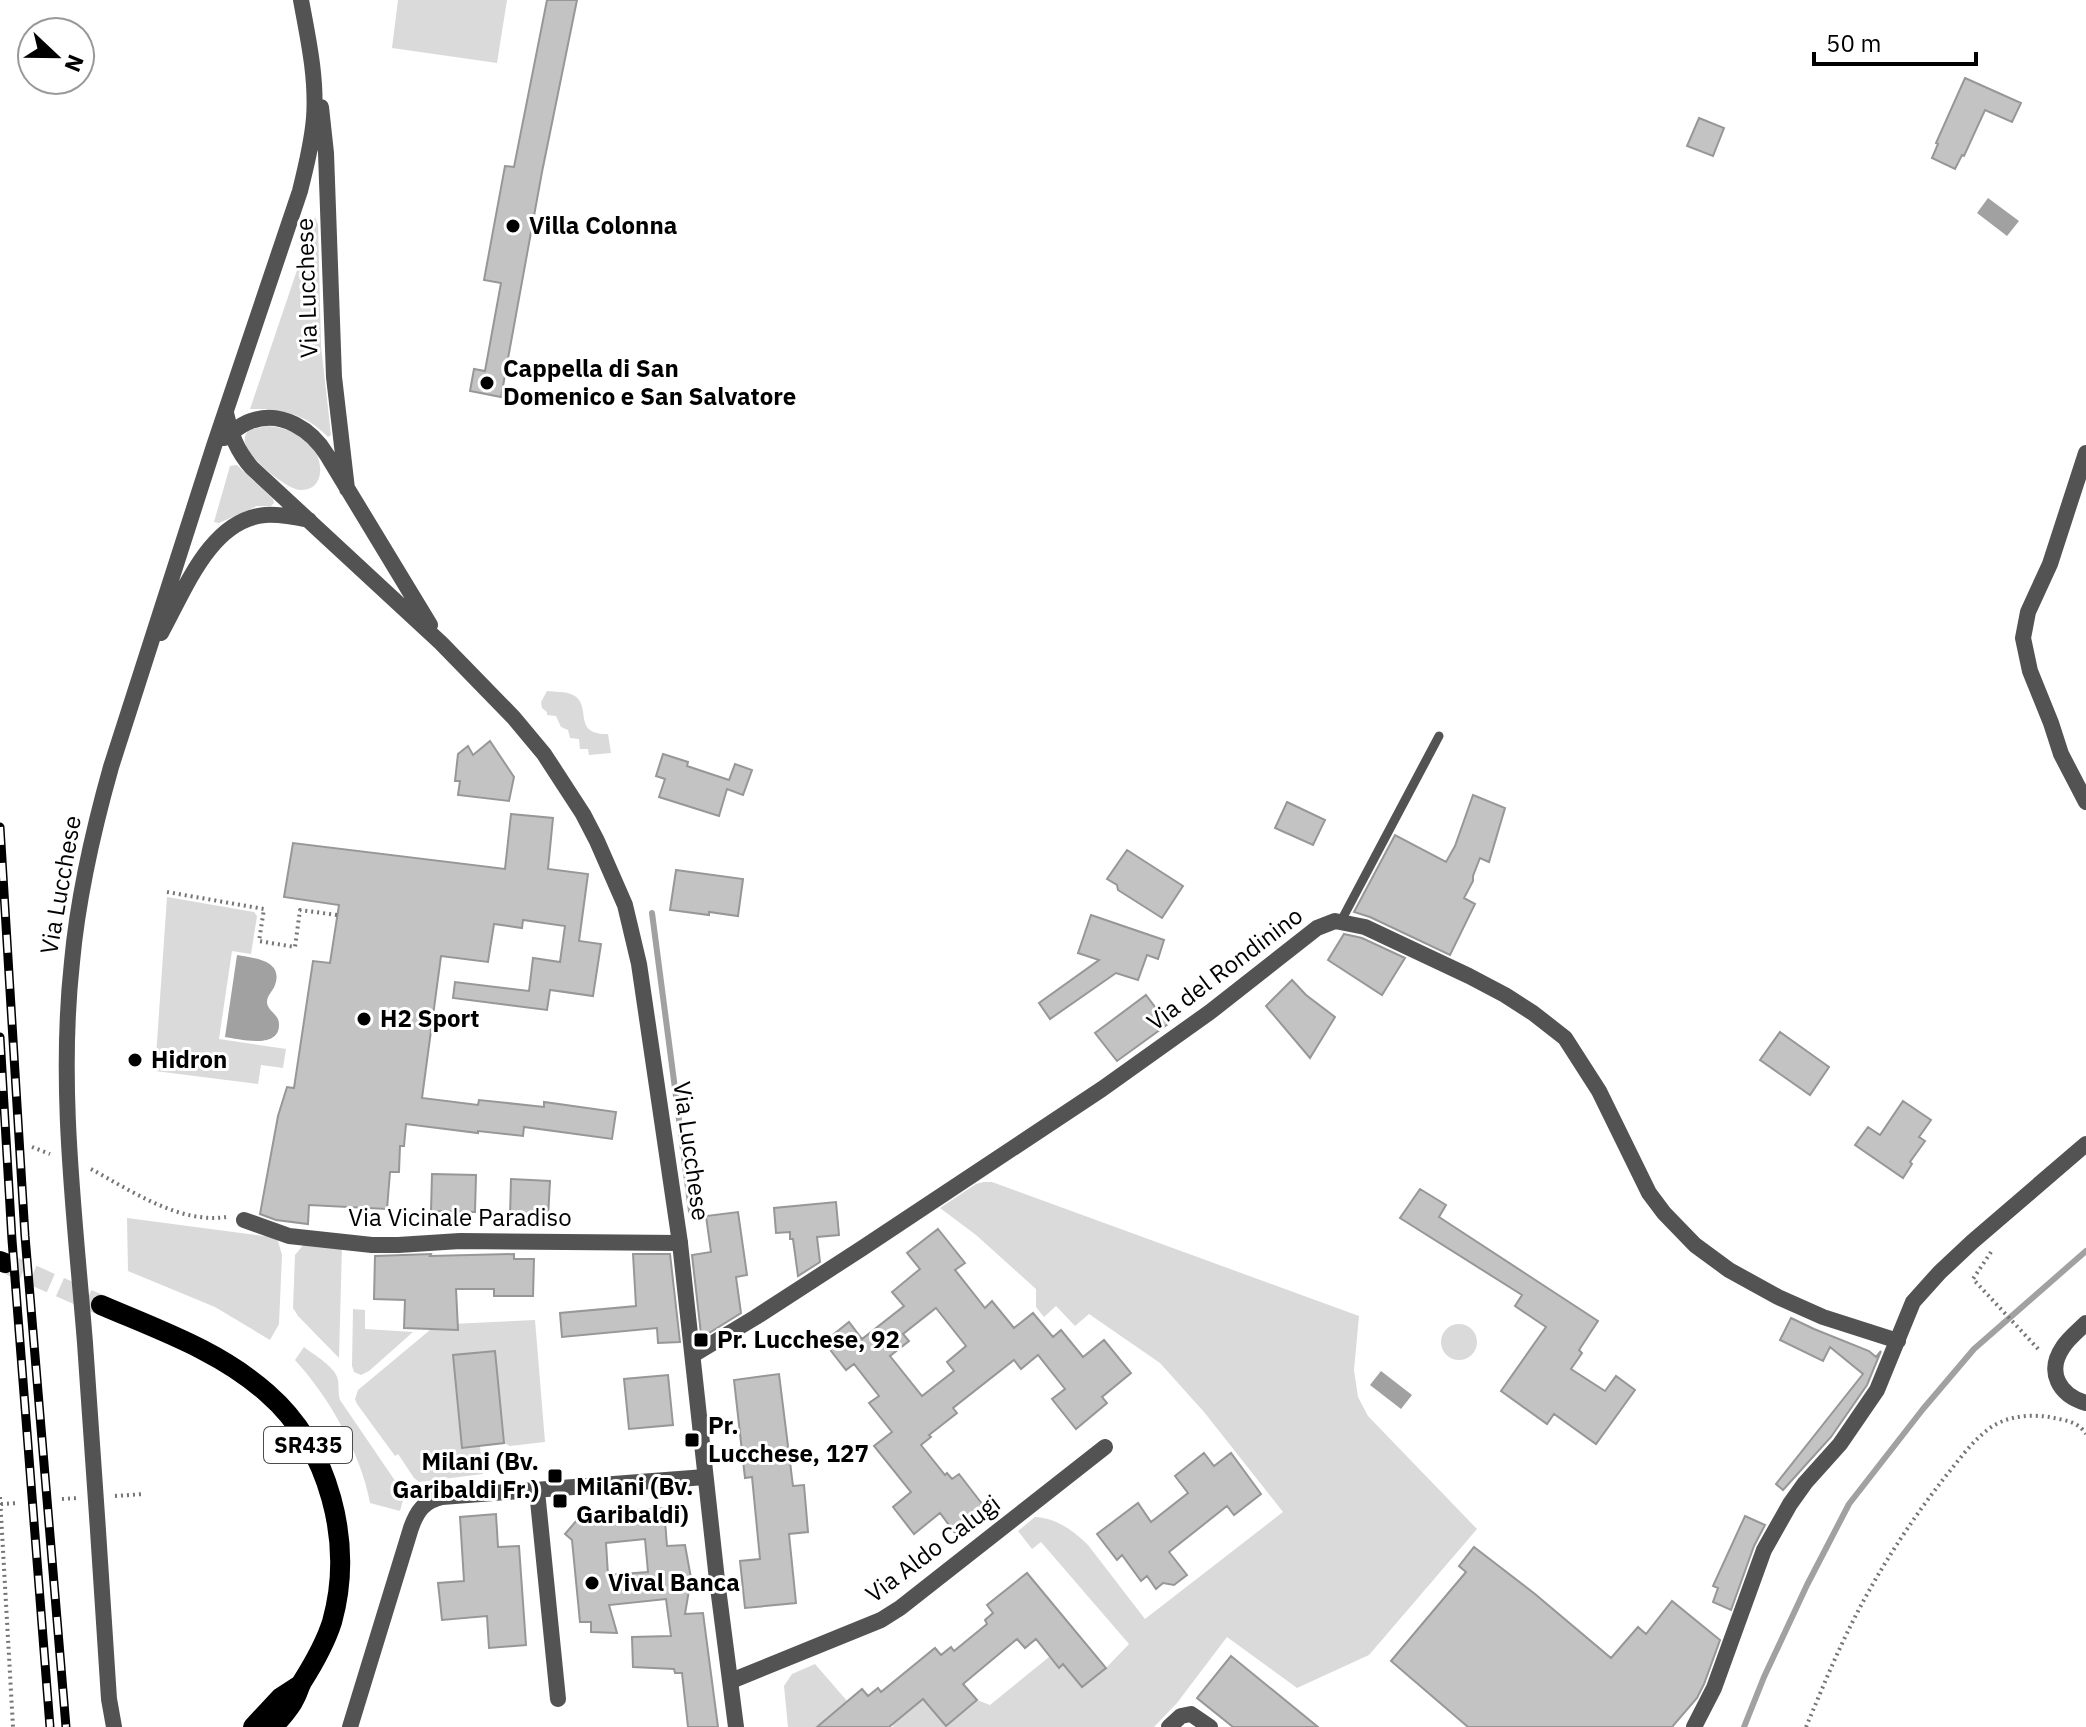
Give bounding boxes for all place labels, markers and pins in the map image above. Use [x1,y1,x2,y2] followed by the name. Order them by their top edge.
[529,209,677,241] place label: Villa Colonna
[504,217,522,235] marker: Villa Colonna
[503,352,796,412] place label: Cappella di San Domenico e San Salvatore
[478,374,496,392] marker: Cappella di San Domenico e San Salvatore
[380,1002,480,1034] place label: H2 Sport
[355,1010,373,1028] marker: H2 Sport
[151,1043,227,1075] place label: Hidron
[126,1051,144,1069] marker: Hidron
[717,1323,900,1355] place label: Pr. Lucchese, 92
[692,1331,710,1349] marker: Pr. Lucchese, 92
[708,1409,869,1469] place label: Pr. Lucchese, 127
[683,1431,701,1449] marker: Pr. Lucchese, 127
[392,1445,539,1505] place label: Milani (Bv. Garibaldi Fr.)
[546,1467,564,1485] marker: Milani (Bv. Garibaldi Fr.)
[576,1470,693,1530] place label: Milani (Bv. Garibaldi)
[551,1492,569,1510] marker: Milani (Bv. Garibaldi)
[608,1566,740,1598] place label: Vival Banca
[583,1574,601,1592] marker: Vival Banca

